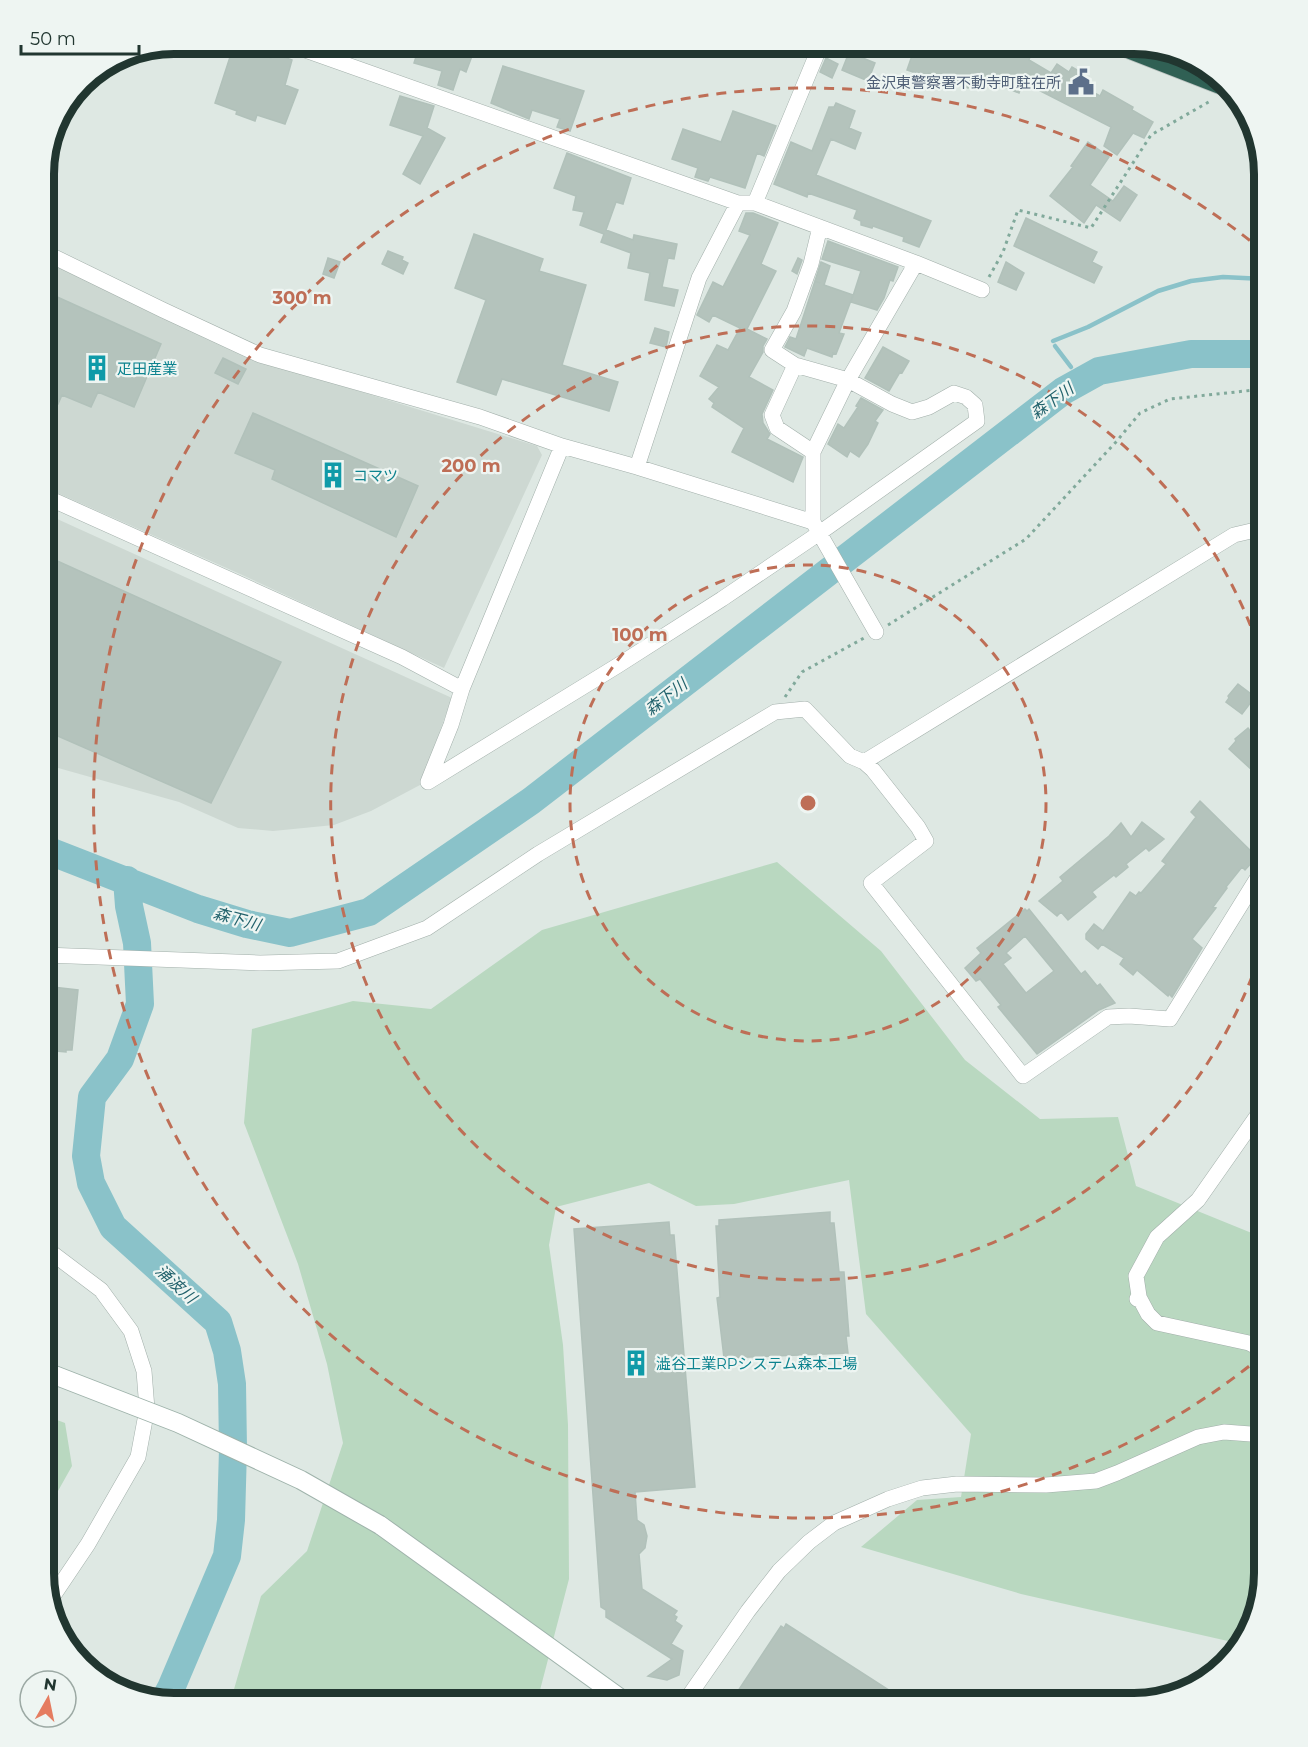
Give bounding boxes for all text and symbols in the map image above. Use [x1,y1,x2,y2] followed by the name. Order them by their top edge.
[21,18,140,56] scale bar
[30,28,76,50] text: 50 m
[1066,67,1096,97] public building icon: 金沢東警察署不動寺町駐在所
[866,73,1061,92] place label: 金沢東警察署不動寺町駐在所
[271,287,332,309] text: 300 m
[82,353,112,383] building icon: 疋田産業
[117,359,177,378] place label: 疋田産業
[1027,378,1079,423] water label: 森下川
[441,455,501,477] text: 200 m
[318,460,348,490] building icon: コマツ
[353,466,398,485] place label: コマツ
[612,624,668,646] text: 100 m
[641,674,692,719] water label: 森下川
[798,793,818,813] centre of rings
[211,904,265,935] water label: 森下川
[152,1261,202,1308] water label: 涌波川
[621,1348,651,1378] building icon: 澁谷工業RPシステム森本工場
[656,1354,857,1373] place label: 澁谷工業RPシステム森本工場
[18,1669,78,1729] north arrow
[42,1674,58,1695] text: N

